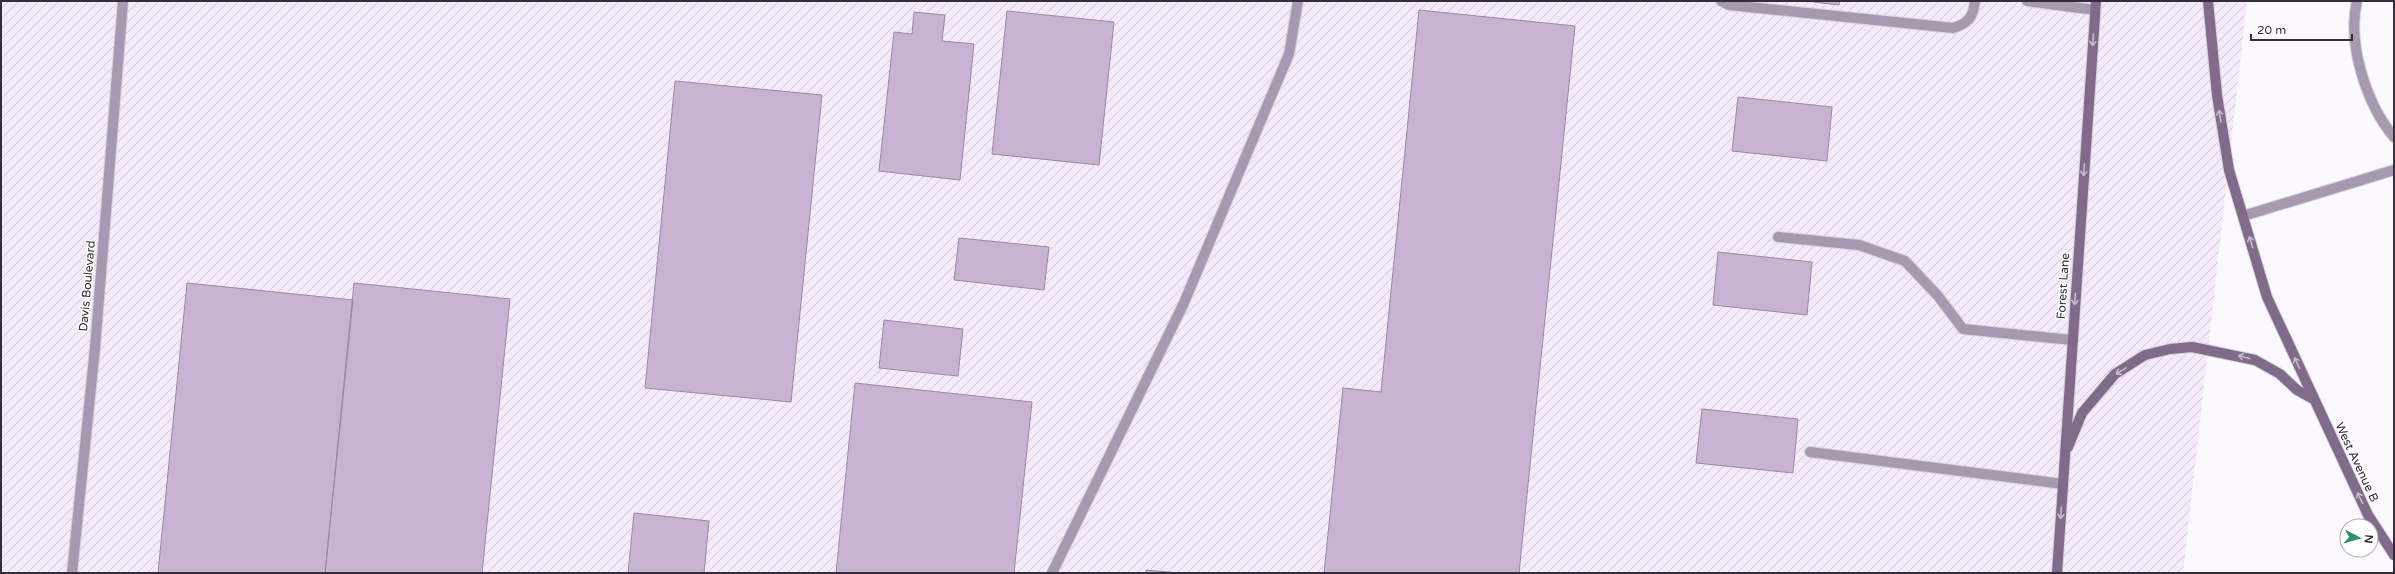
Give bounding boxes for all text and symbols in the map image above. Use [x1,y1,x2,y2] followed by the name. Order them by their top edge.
[2251,16,2352,42] scale bar
[2257,23,2286,37] text: 20 m
[2090,33,2097,46] one-way arrow
[2216,110,2224,123] one-way arrow
[2081,163,2088,176] one-way arrow
[2247,235,2254,248] one-way arrow
[76,240,98,332] street label: Davis Boulevard
[2054,252,2072,320] street label: Forest Lane
[2072,292,2079,305] one-way arrow
[2238,353,2251,361] one-way arrow
[2293,357,2300,369] one-way arrow
[2115,367,2127,375] one-way arrow
[2332,420,2382,504] street label: West Avenue B
[2356,492,2363,504] one-way arrow
[2058,506,2065,519] one-way arrow
[2339,518,2379,558] north arrow
[2362,534,2375,544] text: N

